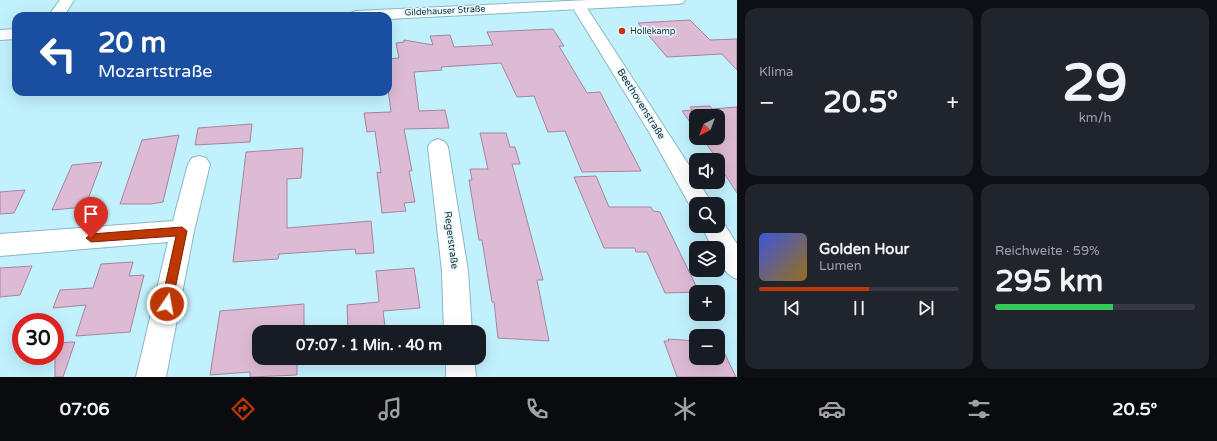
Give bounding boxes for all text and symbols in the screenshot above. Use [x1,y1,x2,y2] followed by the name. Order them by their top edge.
[404,3,486,19] street label: Gildehauser Straße
[98,26,166,60] text: 20 m
[617,26,627,36] marker: Hollekamp
[630,26,676,37] place label: Hollekamp
[32,28,84,80] icon: left
[1062,52,1128,115] text: 29
[98,60,213,82] text: Mozartstraße
[759,64,793,80] text: Klima
[614,67,668,142] street label: Beethovenstraße
[823,84,898,121] text: 20.5°
[759,90,775,116] text: −
[947,90,959,116] text: +
[689,109,725,145] north arrow
[689,109,725,365] map controls
[1079,110,1111,126] text: km/h
[689,153,725,189] button: sound
[74,197,108,238] pin
[689,197,725,233] button: search
[80,203,102,225] icon: arrive
[441,210,461,270] street label: Regerstraße
[819,240,909,258] text: Golden Hour
[689,241,725,277] button: layers
[995,243,1100,259] text: Reichweite · 59%
[819,258,862,274] text: Lumen
[995,263,1103,300] text: 295 km
[146,283,188,325] position arrow
[689,285,725,321] button: +
[781,297,803,319] icon: previous
[848,297,870,319] icon: pause
[915,297,937,319] icon: next
[12,313,64,365] speed limit sign: 30
[689,329,725,365] button: −
[296,336,442,354] text: 07:07 · 1 Min. · 40 m
[229,395,257,423] icon: directions
[376,395,404,423] icon: music
[523,395,551,423] icon: phone
[671,395,699,423] icon: climate
[818,395,846,423] icon: car
[965,395,993,423] icon: filters
[60,398,110,420] text: 07:06
[1112,398,1157,420] text: 20.5°

